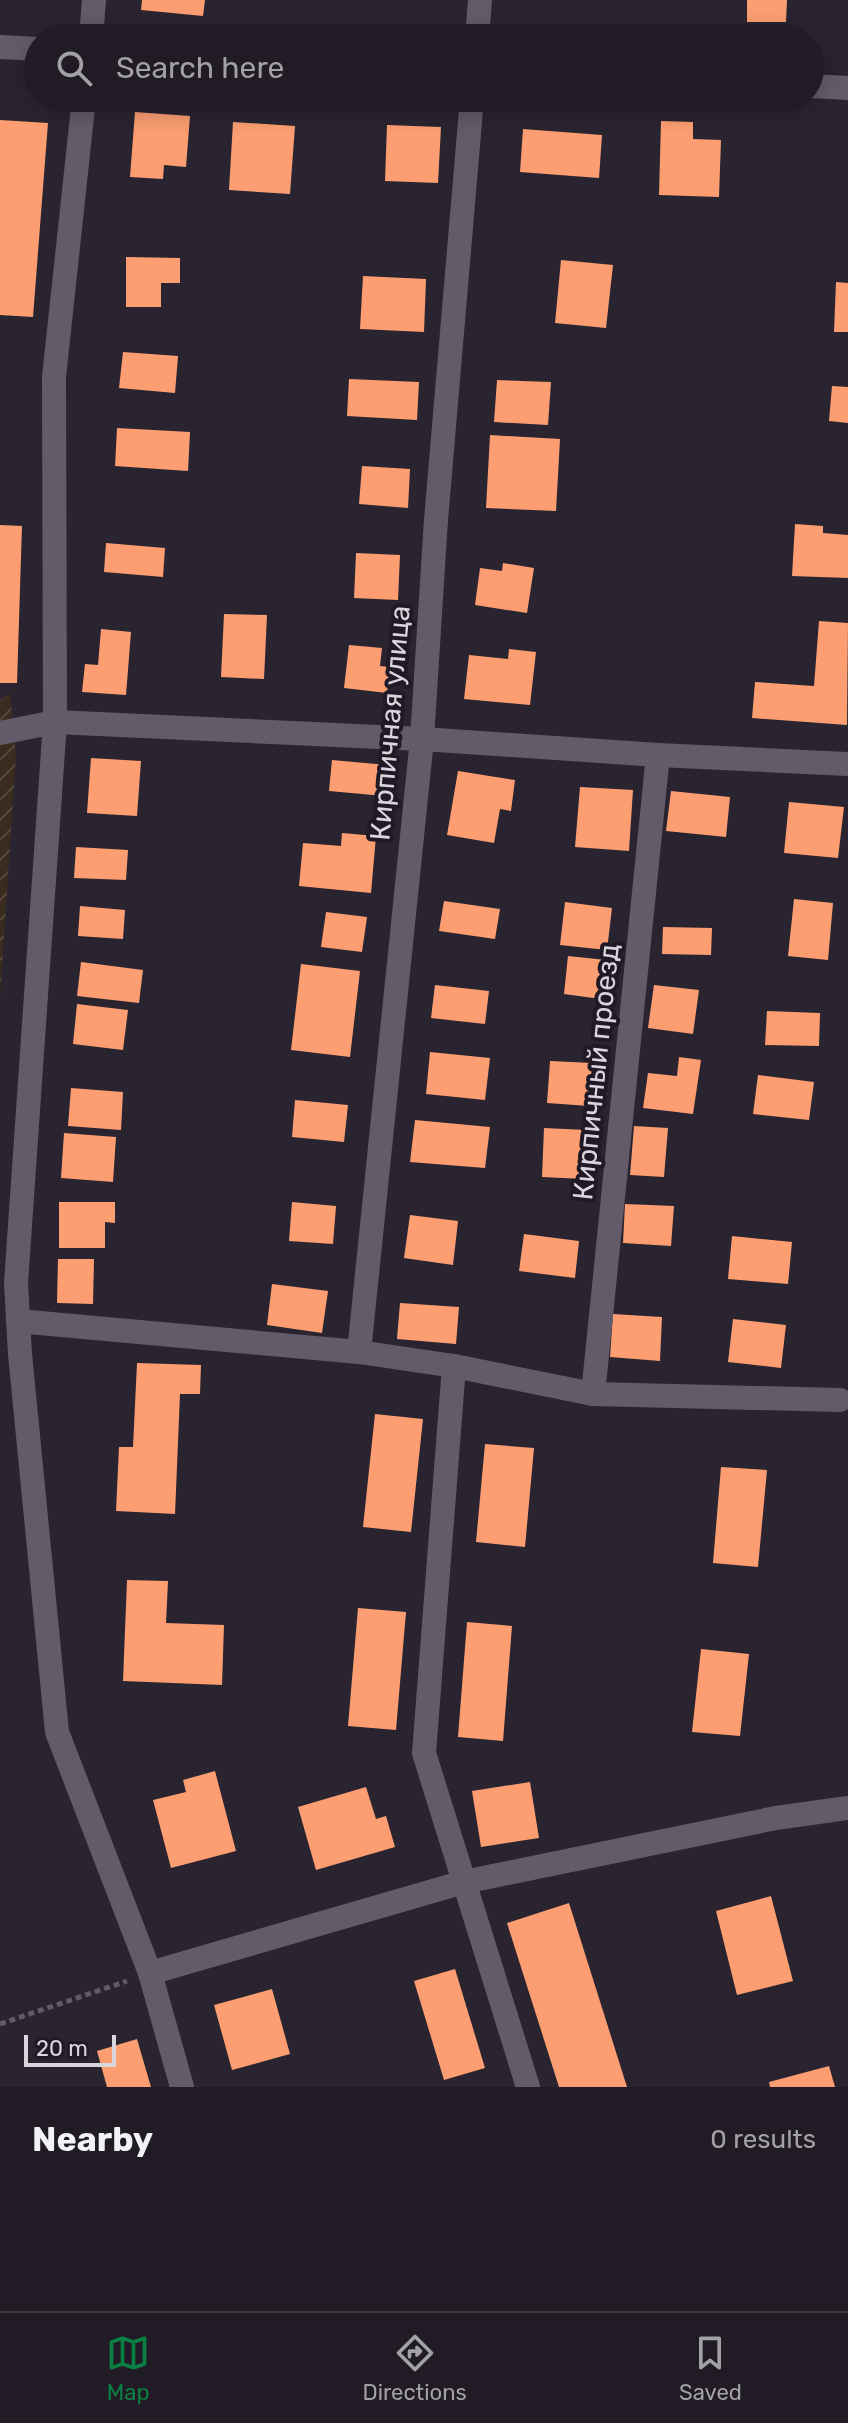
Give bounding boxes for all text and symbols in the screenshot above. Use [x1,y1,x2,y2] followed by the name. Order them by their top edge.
[24,24,824,112] search box
[52,46,96,90] icon: search
[116,50,284,86] text: Search here
[363,604,417,842] street label: Кирпичная улица
[566,942,626,1202] street label: Кирпичный проезд
[24,2031,116,2067] scale bar
[36,2035,88,2062] text: 20 m
[32,2119,153,2160] text: Nearby
[710,2124,816,2155] text: 0 results
[106,2331,150,2406] tab: Map
[362,2331,467,2406] tab: Directions
[679,2331,742,2406] tab: Saved

